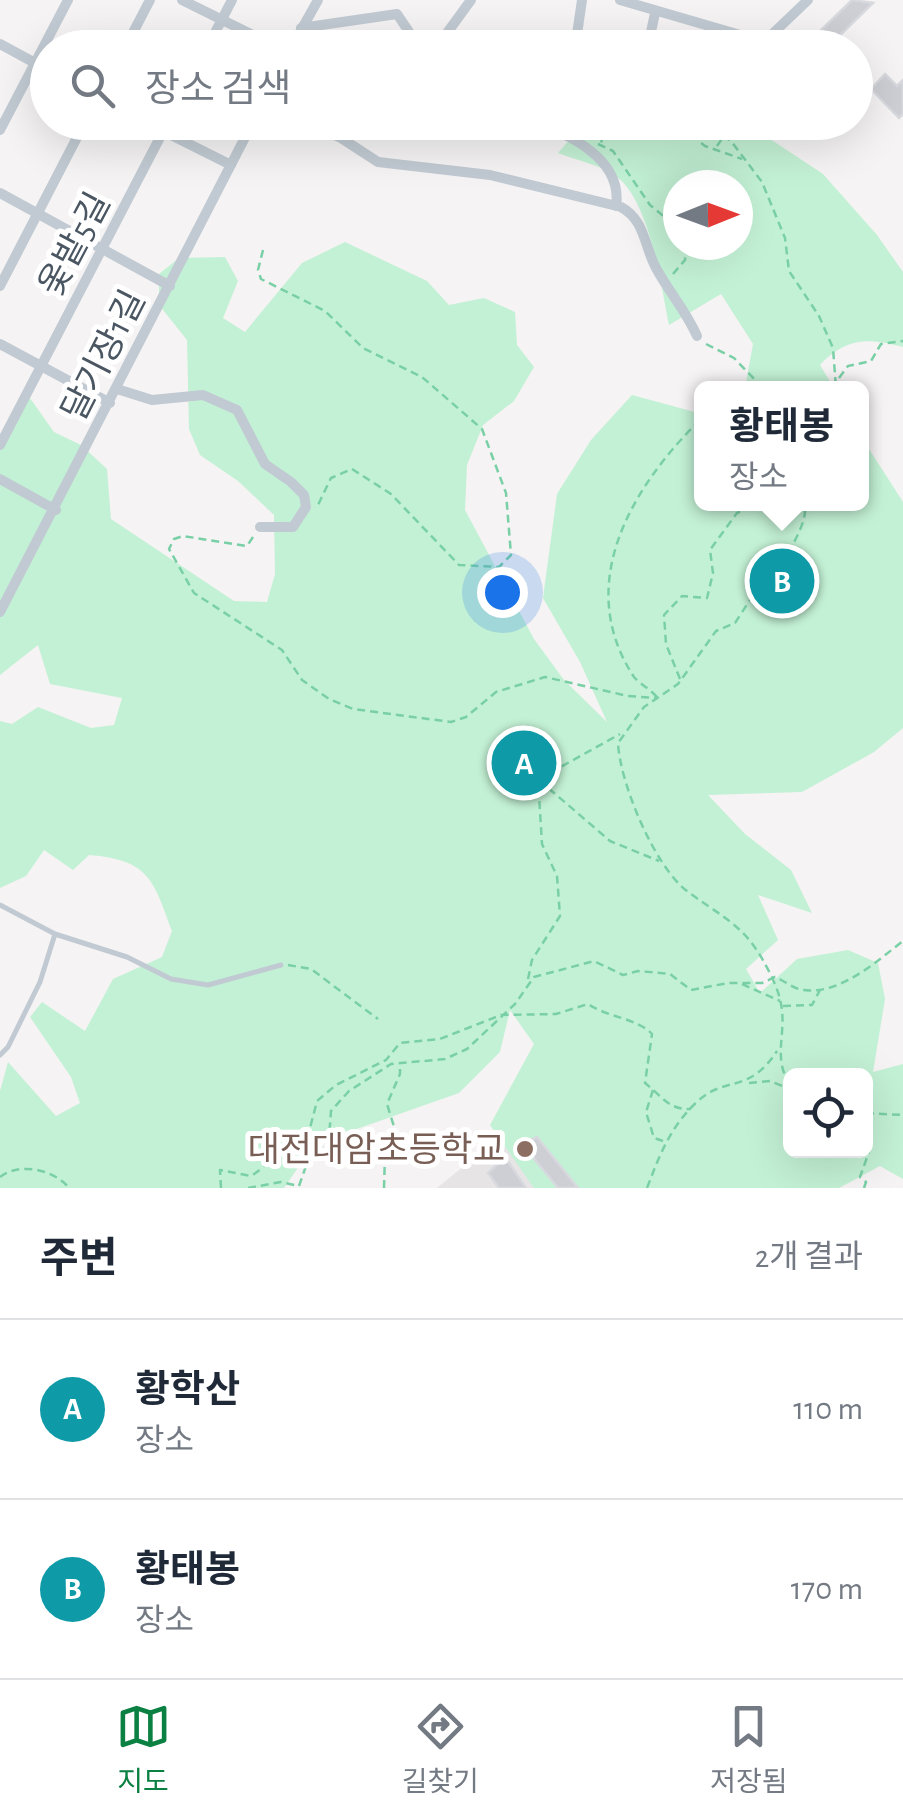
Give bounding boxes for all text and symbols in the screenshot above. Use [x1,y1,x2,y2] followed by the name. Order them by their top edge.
[30,30,873,140] search box
[65,58,120,113] icon: search
[145,71,291,109] text: 장소 검색
[663,170,753,260] north arrow
[32,186,117,302] street label: 옻밭5길
[56,285,152,426] street label: 달기장1길
[694,381,869,511] popup
[729,409,834,447] text: 황태봉
[729,462,788,494] text: 장소
[750,544,814,618] pin: B
[477,567,528,618] your location
[492,726,556,800] pin: A
[783,1068,873,1158] map controls
[783,1068,873,1158] button: locate
[247,1132,505,1168] place label: 대전대암초등학교
[514,1138,536,1160] marker: 대전대암초등학교
[40,1238,117,1280] text: 주변
[755,1241,863,1273] text: 2개 결과
[135,1372,240,1410] text: 황학산
[63,1393,82,1425] text: A
[793,1393,863,1425] text: 110 m
[135,1425,194,1457] text: 장소
[135,1552,240,1590] text: 황태봉
[63,1573,82,1605] text: B
[791,1573,863,1605] text: 170 m
[135,1605,194,1637] text: 장소
[116,1699,171,1800] tab: 지도
[402,1699,479,1800] tab: 길찾기
[710,1699,787,1800] tab: 저장됨

